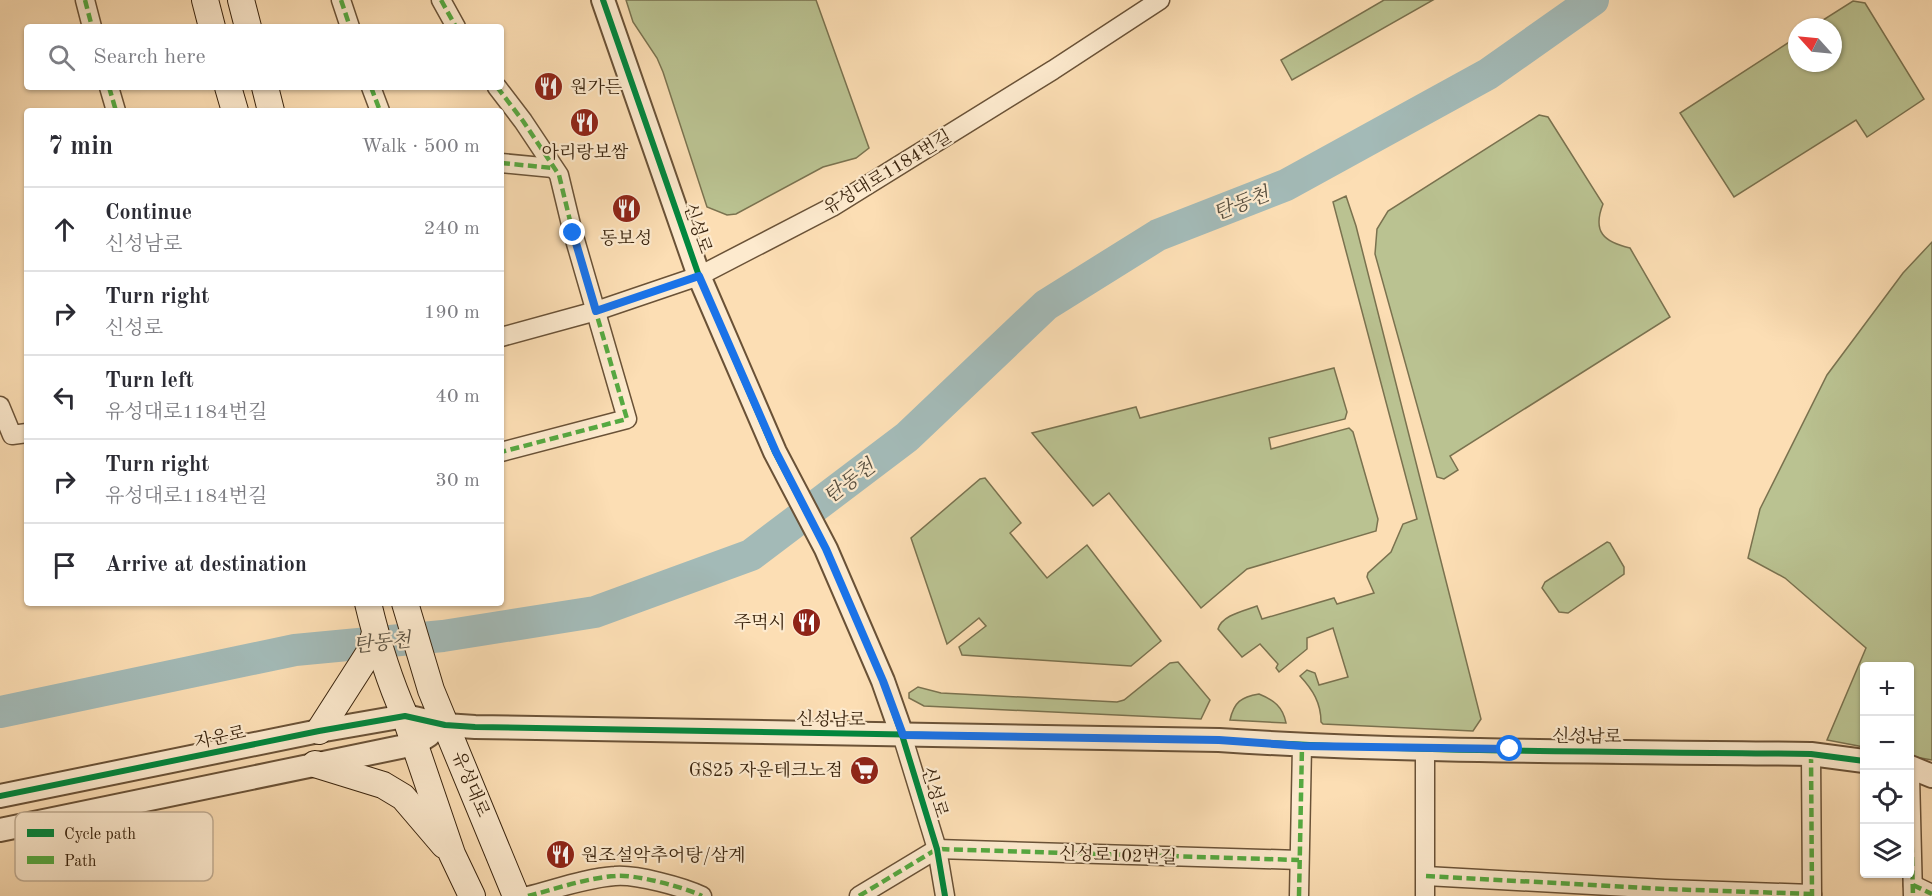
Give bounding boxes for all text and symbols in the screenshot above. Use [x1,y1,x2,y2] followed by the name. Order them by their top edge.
[1788,18,1842,72] north arrow
[24,24,504,90] search box
[45,41,78,74] icon: search
[93,46,206,68] text: Search here
[533,71,565,103] restaurant icon: 원가든
[570,78,623,97] place label: 원가든
[569,107,601,139] restaurant icon: 아리랑보쌈
[820,127,955,218] street label: 유성대로1184번길
[48,134,113,160] text: 7 min
[361,137,480,157] text: Walk · 500 m
[542,143,629,162] place label: 아리랑보쌈
[1210,182,1274,225] water label: 탄동천
[610,193,642,225] restaurant icon: 동보성
[680,200,715,256] street label: 신성로
[105,202,192,224] text: Continue
[48,213,81,246] icon: ahead
[424,219,480,239] text: 240 m
[559,219,585,245] route end
[600,229,652,248] place label: 동보성
[105,235,182,255] text: 신성남로
[105,286,209,308] text: Turn right
[48,297,81,330] icon: right
[424,303,480,323] text: 190 m
[105,319,163,339] text: 신성로
[105,370,194,392] text: Turn left
[48,381,81,414] icon: left
[435,387,480,407] text: 40 m
[105,403,267,423] text: 유성대로1184번길
[105,454,209,476] text: Turn right
[819,454,881,508] water label: 탄동천
[48,465,81,498] icon: right
[435,471,480,491] text: 30 m
[105,487,267,507] text: 유성대로1184번길
[48,549,81,582] icon: arrive
[105,554,307,576] text: Arrive at destination
[791,606,823,638] restaurant icon: 주먹시
[734,613,786,632] place label: 주먹시
[352,628,414,657] water label: 탄동천
[1860,662,1914,878] map controls
[1860,662,1914,716] button: +
[796,709,866,730] street label: 신성남로
[1860,716,1914,770] button: −
[193,723,248,752] street label: 자운로
[1552,726,1622,747] street label: 신성남로
[1496,735,1522,761] route start
[448,748,493,820] street label: 유성대로
[848,754,880,786] supermarket icon: GS25 자운테크노점
[689,761,843,780] place label: GS25 자운테크노점
[918,764,951,820] street label: 신성로
[1860,770,1914,824] button: locate
[15,812,213,881] legend
[1860,824,1914,878] button: layers
[64,827,136,843] text: Cycle path
[544,839,576,871] restaurant icon: 원조설악추어탕/삼계
[1059,844,1177,867] street label: 신성로102번길
[581,845,746,865] place label: 원조설악추어탕/삼계
[64,854,97,870] text: Path

